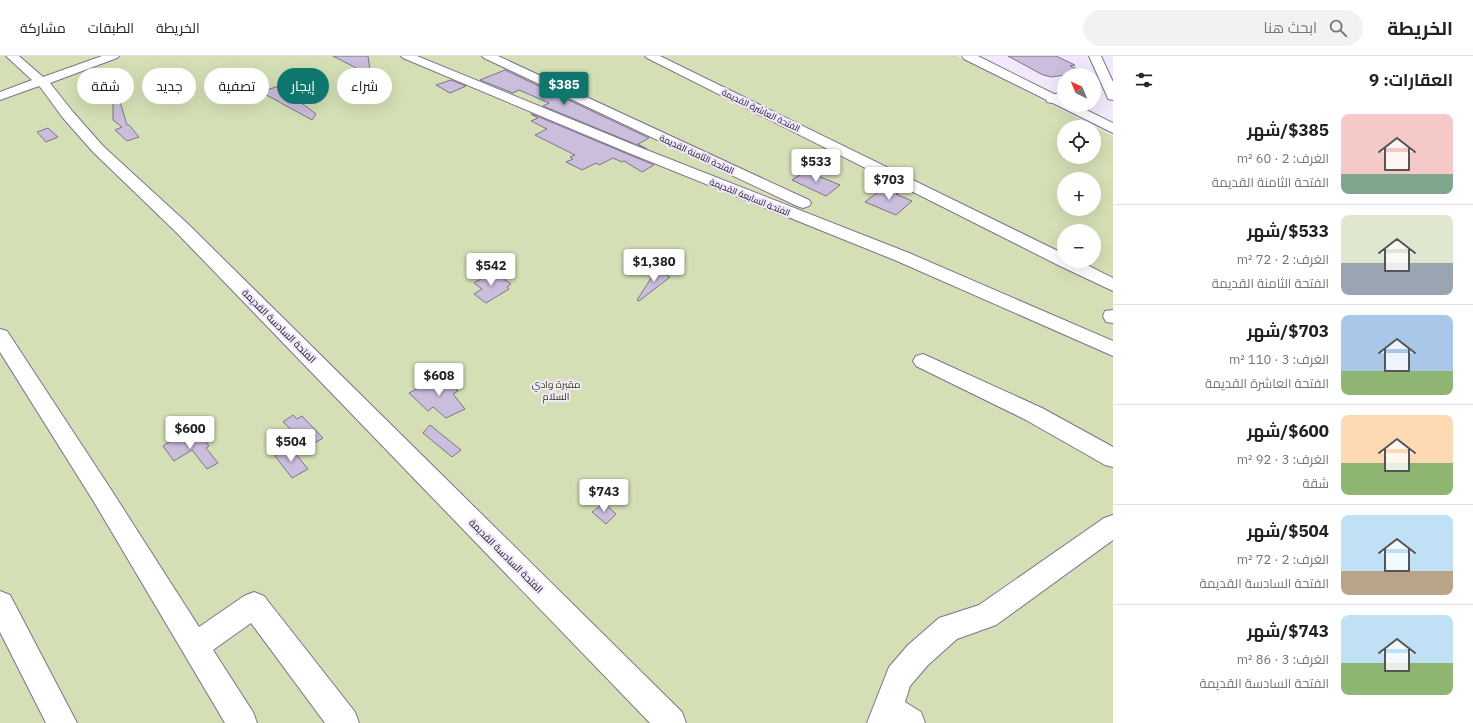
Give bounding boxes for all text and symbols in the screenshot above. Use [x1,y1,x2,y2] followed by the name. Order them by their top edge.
[1083,10,1363,46] search box
[1387,16,1453,40] text: الخريطة
[1327,17,1349,39] icon: search
[1263,18,1317,37] text: ابحث هنا
[20,19,66,37] text: مشاركة
[88,19,134,37] text: الطبقات
[156,19,200,37] text: الخريطة
[77,68,134,104] chip: شقة
[142,68,196,104] chip: جديد
[204,68,269,104] chip: تصفية
[277,68,329,104] chip: إيجار
[337,68,392,104] chip: شراء
[1057,68,1101,112] north arrow
[1057,68,1101,268] map controls
[1133,69,1155,91] icon: filters
[1369,69,1453,91] text: العقارات: 9
[540,72,588,106] pin: $385
[548,76,580,93] text: $385
[720,86,802,134] street label: الفتحة العاشرة القديمة
[1247,119,1329,141] text: $385/شهر
[1057,120,1101,164] button: locate
[1373,130,1421,178] icon: home
[658,132,736,176] street label: الفتحة الثامنة القديمة
[792,149,840,183] pin: $533
[1237,150,1329,167] text: الغرف: 2 · 60 m²
[800,153,832,170] text: $533
[865,167,913,201] pin: $703
[873,171,905,188] text: $703
[1057,172,1101,216] button: +
[1212,174,1329,191] text: الفتحة الثامنة القديمة
[708,176,792,218] street label: الفتحة السابعة القديمة
[1247,220,1329,242] text: $533/شهر
[1057,224,1101,268] button: −
[1373,231,1421,279] icon: home
[621,249,687,283] pin: $1,380
[1237,251,1329,268] text: الغرف: 2 · 72 m²
[467,253,515,287] pin: $542
[632,253,676,270] text: $1,380
[475,257,507,274] text: $542
[1212,275,1329,292] text: الفتحة الثامنة القديمة
[239,286,319,366] street label: الفتحة السادسة القديمة
[1247,320,1329,342] text: $703/شهر
[1373,331,1421,379] icon: home
[1229,351,1329,368] text: الغرف: 3 · 110 m²
[415,363,463,397] pin: $608
[423,367,455,384] text: $608
[1205,375,1329,392] text: الفتحة العاشرة القديمة
[532,378,580,404] park label: مقبرة وادي السلام
[166,416,214,450] pin: $600
[174,420,206,437] text: $600
[1247,420,1329,442] text: $600/شهر
[267,429,315,463] pin: $504
[1373,431,1421,479] icon: home
[275,433,307,450] text: $504
[1237,451,1329,468] text: الغرف: 3 · 92 m²
[1302,475,1329,492] text: شقة
[580,479,628,513] pin: $743
[588,483,620,500] text: $743
[466,516,546,596] street label: الفتحة السادسة القديمة
[1247,520,1329,542] text: $504/شهر
[1373,531,1421,579] icon: home
[1237,551,1329,568] text: الغرف: 2 · 72 m²
[1200,575,1329,592] text: الفتحة السادسة القديمة
[1247,620,1329,642] text: $743/شهر
[1373,631,1421,679] icon: home
[1237,651,1329,668] text: الغرف: 3 · 86 m²
[1200,675,1329,692] text: الفتحة السادسة القديمة

